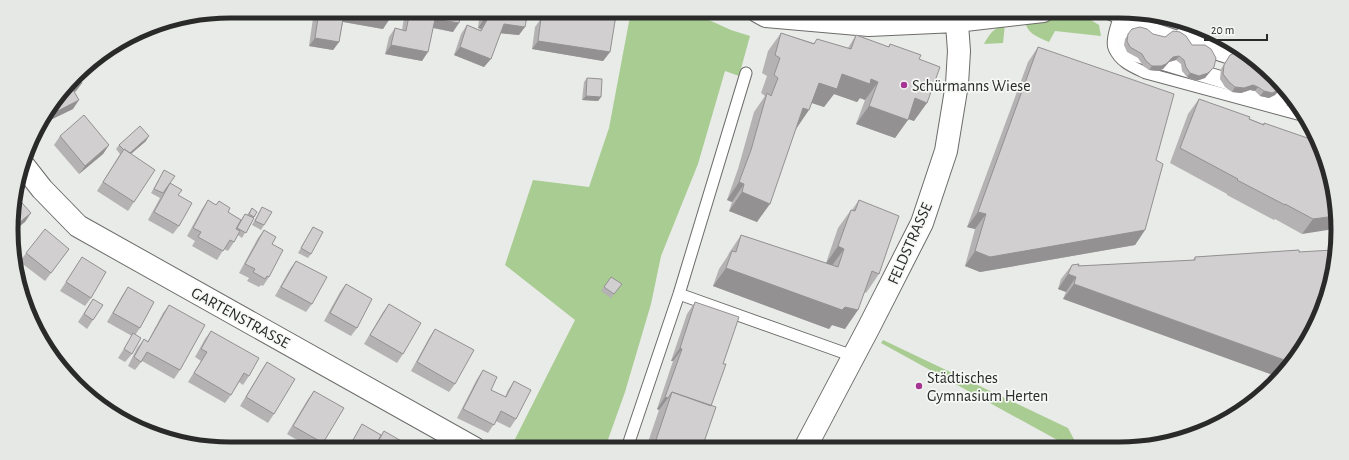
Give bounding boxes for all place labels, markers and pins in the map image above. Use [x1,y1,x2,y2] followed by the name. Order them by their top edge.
[912,78,1031,94] place label: Schürmanns Wiese
[899,80,909,90] marker: Schürmanns Wiese
[927,370,1048,405] place label: Städtisches Gymnasium Herten
[914,381,924,391] marker: Städtisches Gymnasium Herten

